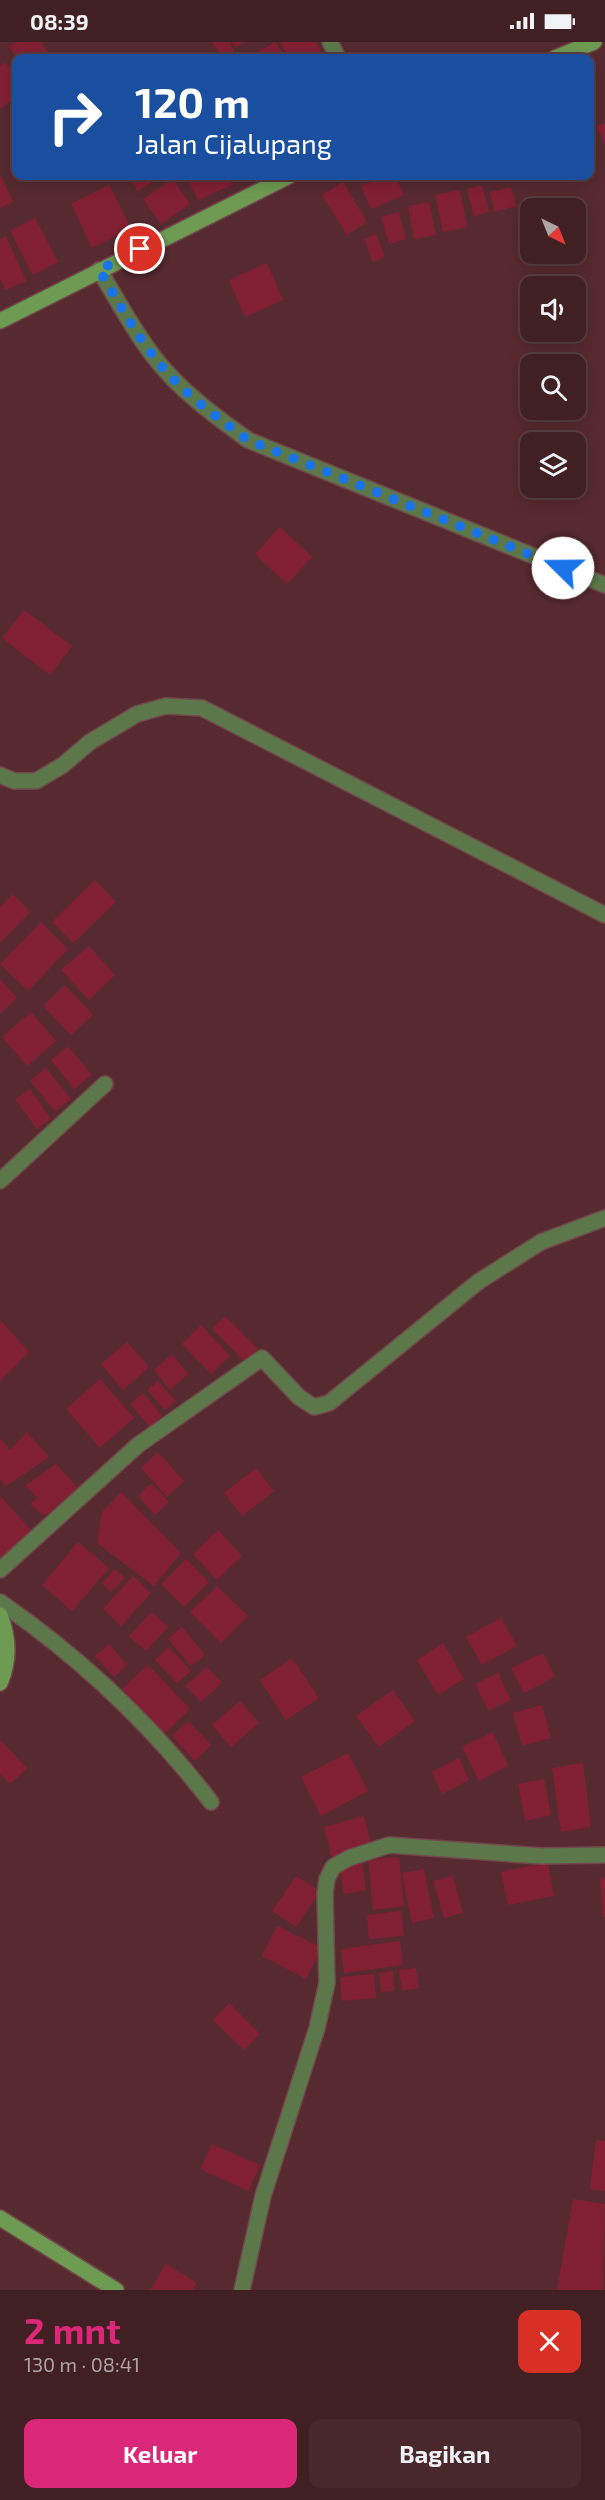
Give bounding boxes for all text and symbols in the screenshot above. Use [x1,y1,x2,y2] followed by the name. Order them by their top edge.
[30,8,89,34] text: 08:39
[135,76,250,126] text: 120 m
[36,78,114,156] icon: right
[135,127,332,159] text: Jalan Cijalupang
[520,198,586,264] north arrow
[520,198,586,498] map controls
[114,223,165,274] pin
[123,232,156,265] icon: arrive
[520,276,586,342] button: sound
[520,354,586,420] button: search
[520,432,586,498] button: layers
[531,536,595,600] position arrow
[24,2308,121,2351] text: 2 mnt
[518,2310,581,2373] button: close
[24,2352,140,2376] text: 130 m · 08:41
[24,2419,297,2488] button: Keluar
[309,2419,581,2488] button: Bagikan

